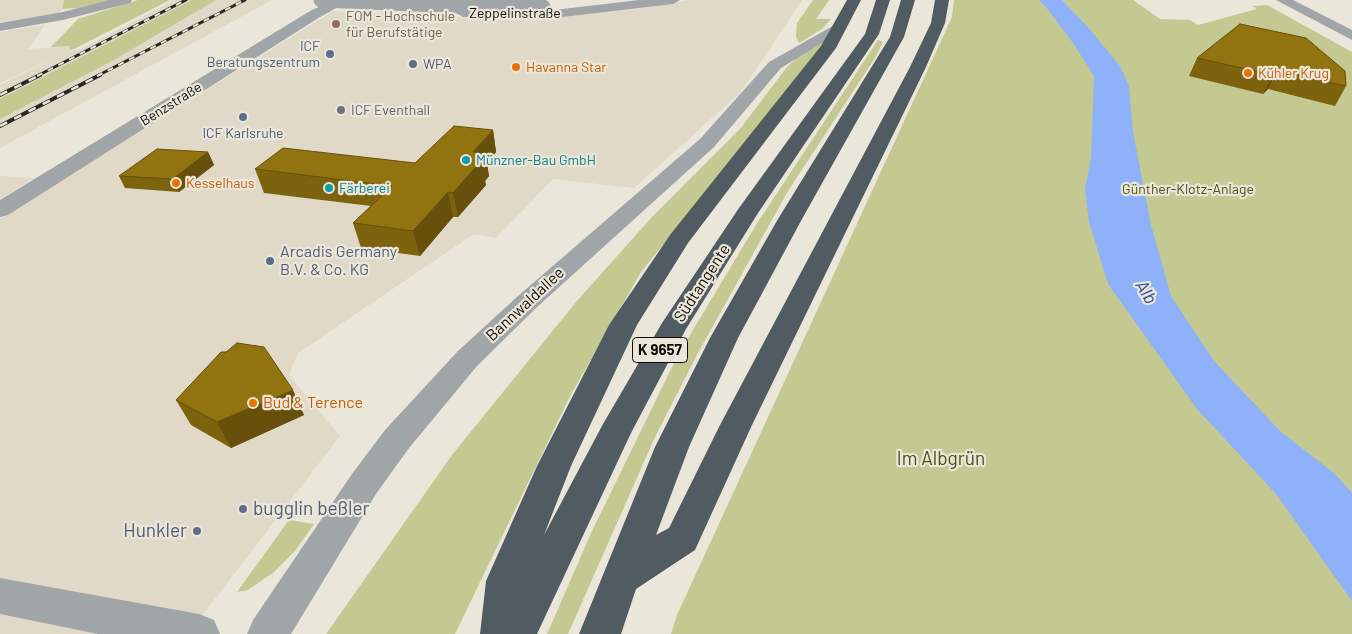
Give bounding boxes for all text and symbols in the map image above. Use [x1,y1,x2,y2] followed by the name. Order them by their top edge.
[469,5,561,21] street label: Zeppelinstraße
[346,8,455,40] place label: FOM - Hochschule für Berufstätige
[330,18,342,30] marker: FOM - Hochschule für Berufstätige
[207,38,320,70] place label: ICF Beratungszentrum
[324,48,336,60] marker: ICF Beratungszentrum
[423,56,452,72] place label: WPA
[407,58,419,70] marker: WPA
[526,59,606,75] place label: Havanna Star
[510,61,522,73] marker: Havanna Star
[1258,65,1329,81] place label: Kühler Krug
[1242,67,1254,79] marker: Kühler Krug
[137,79,205,129] street label: Benzstraße
[351,102,430,118] place label: ICF Eventhall
[335,104,347,116] marker: ICF Eventhall
[237,111,249,123] marker: ICF Karlsruhe
[202,125,284,141] place label: ICF Karlsruhe
[476,152,596,168] place label: Münzner-Bau GmbH
[460,154,472,166] marker: Münzner-Bau GmbH
[186,175,255,191] place label: Kesselhaus
[170,177,182,189] marker: Kesselhaus
[339,180,390,196] place label: Färberei
[1122,181,1254,197] park label: Günther-Klotz-Anlage
[323,182,335,194] marker: Färberei
[670,240,734,326] street label: Südtangente
[280,242,397,280] place label: Arcadis Germany B.V. & Co. KG
[264,255,276,267] marker: Arcadis Germany B.V. & Co. KG
[482,263,568,345] street label: Bannwaldallee
[1131,276,1161,308] water label: Alb
[632,338,688,362] road number: K 9657
[263,393,363,413] place label: Bud & Terence
[247,397,259,409] marker: Bud & Terence
[897,448,985,470] park label: Im Albgrün
[253,498,370,520] place label: bugglin beßler
[237,503,249,515] marker: bugglin beßler
[123,520,187,542] place label: Hunkler
[191,525,203,537] marker: Hunkler

